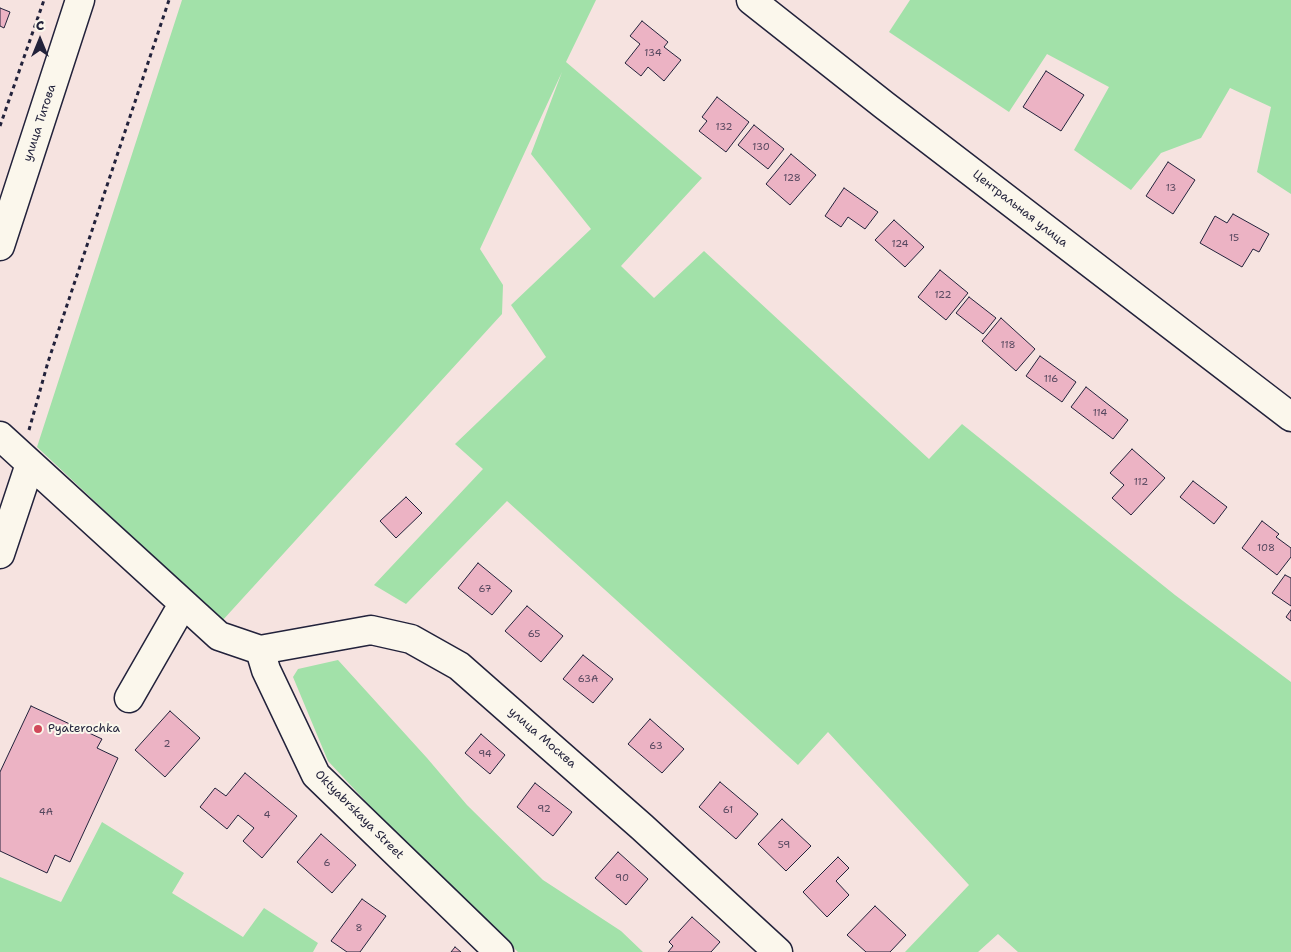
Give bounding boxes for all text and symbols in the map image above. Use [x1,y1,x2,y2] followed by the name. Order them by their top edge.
[15,15,65,65] north arrow
[36,16,44,34] text: С
[644,47,662,59] house number: 134
[21,82,59,164] street label: улица Титова
[715,121,733,133] house number: 132
[752,141,770,153] house number: 130
[970,167,1070,251] street label: Центральная улица
[783,172,801,184] house number: 128
[1166,182,1176,194] house number: 13
[1229,232,1239,244] house number: 15
[891,238,909,250] house number: 124
[934,289,952,301] house number: 122
[1001,339,1015,351] house number: 118
[1044,373,1058,385] house number: 116
[1093,407,1107,419] house number: 114
[1134,476,1148,488] house number: 112
[1257,542,1275,554] house number: 108
[479,583,491,595] house number: 67
[528,628,540,640] house number: 65
[578,673,598,685] house number: 63А
[505,705,579,771] street label: улица Москва
[48,722,120,736] place label: Pyaterochka
[32,723,44,735] marker: Pyaterochka
[164,738,170,750] house number: 2
[649,740,663,752] house number: 63
[478,748,492,760] house number: 94
[312,768,406,862] street label: Oktyabrskaya Street
[537,803,551,815] house number: 92
[723,804,733,816] house number: 61
[39,806,53,818] house number: 4А
[264,809,270,821] house number: 4
[778,839,790,851] house number: 59
[324,857,330,869] house number: 6
[615,872,629,884] house number: 90
[356,922,362,934] house number: 8

